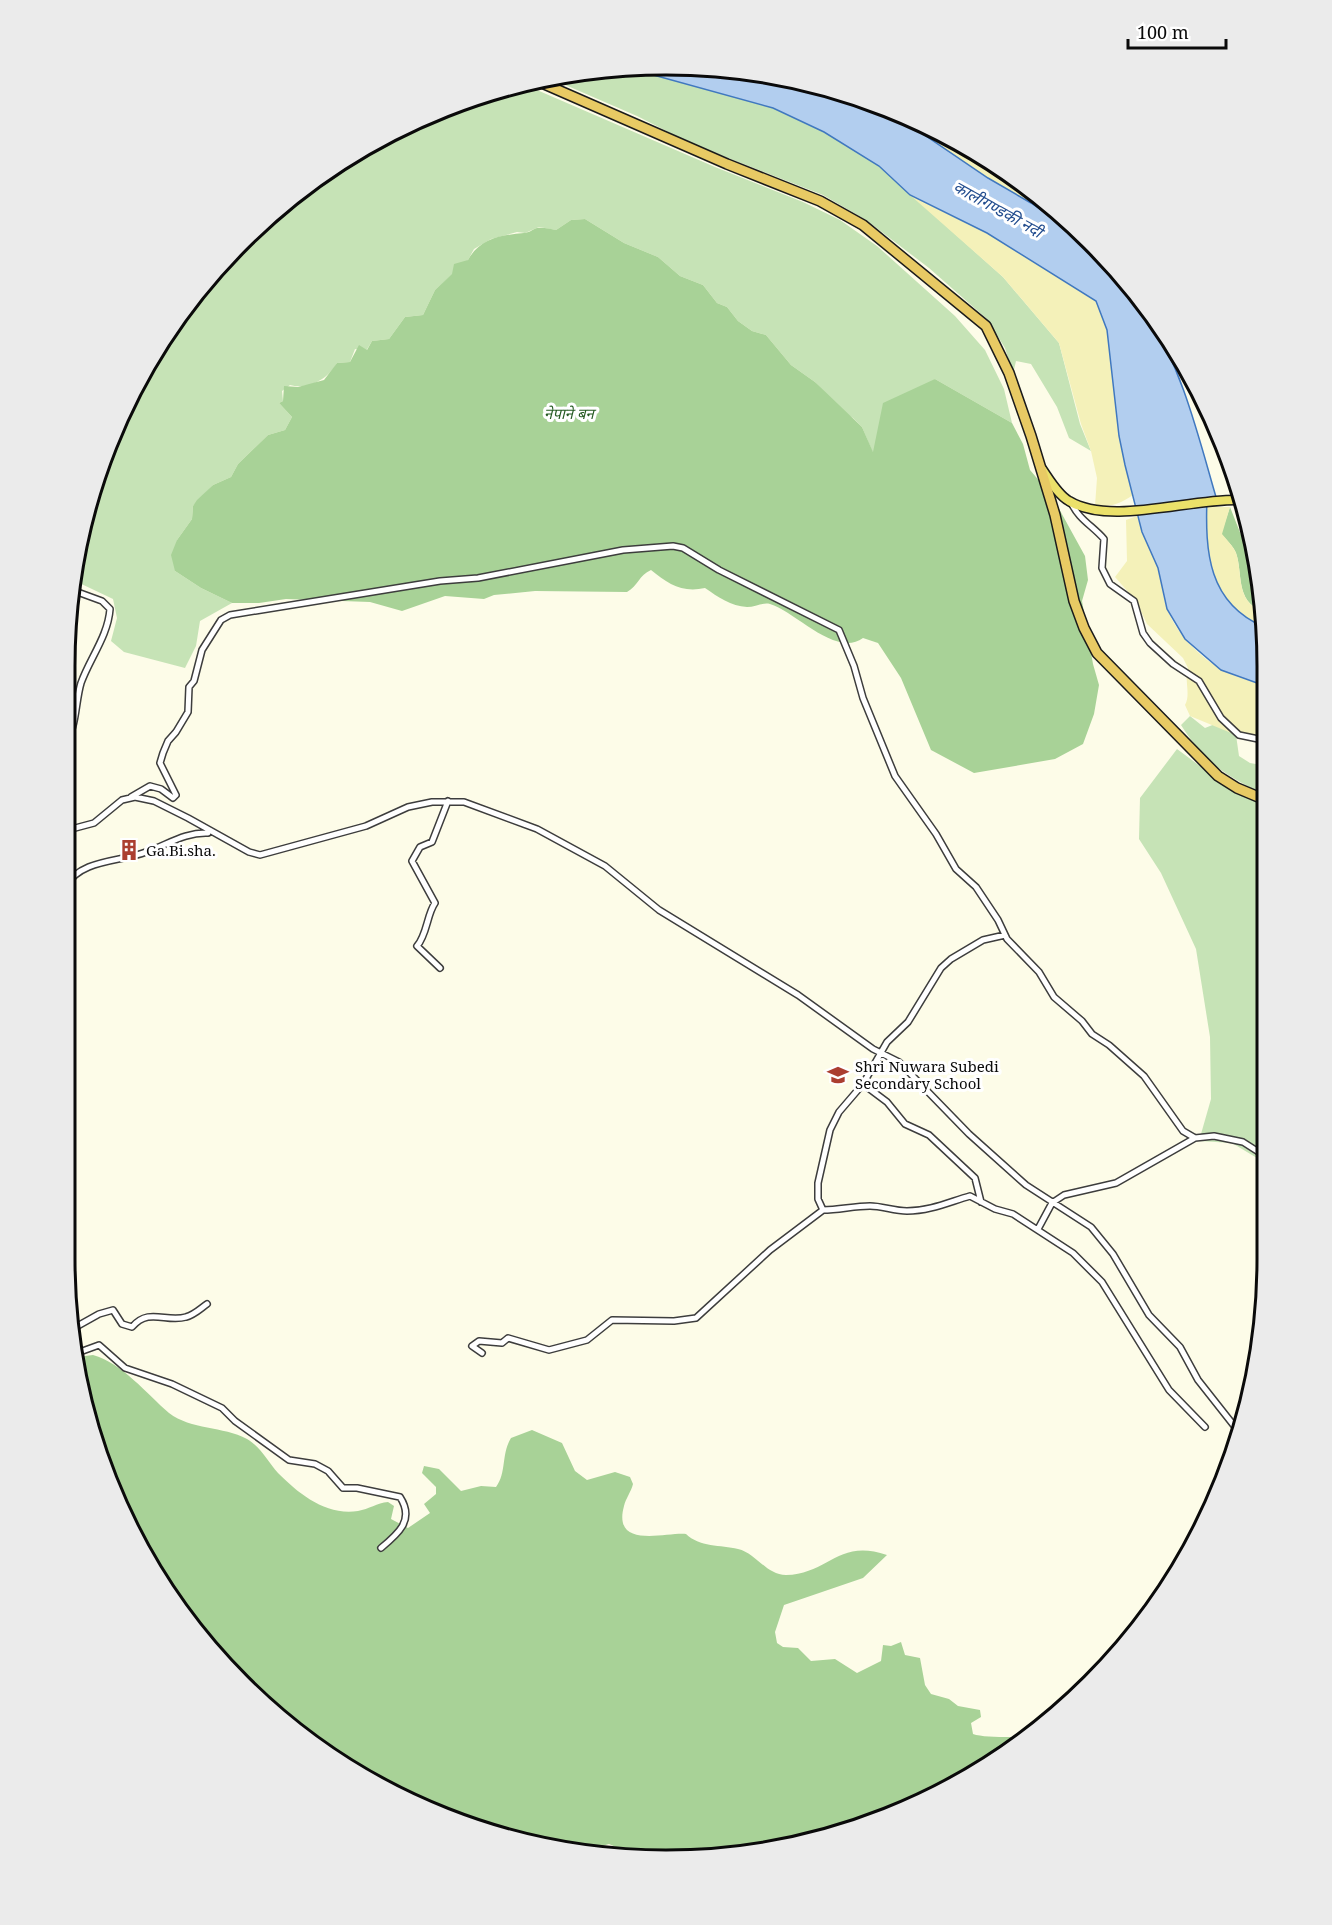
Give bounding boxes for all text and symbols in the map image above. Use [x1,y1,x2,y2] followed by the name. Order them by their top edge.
[1128,12,1226,50] scale bar
[1137,20,1189,44] text: 100 m
[949,175,1049,244] water label: कालीगण्डकी नदी
[544,403,597,423] park label: नेपाने बन
[117,838,141,862] building icon: Ga.Bi.sha.
[146,840,216,860] place label: Ga.Bi.sha.
[855,1056,999,1093] place label: Shri Nuwara Subedi Secondary School
[826,1063,850,1087] school or university icon: Shri Nuwara Subedi Secondary School

